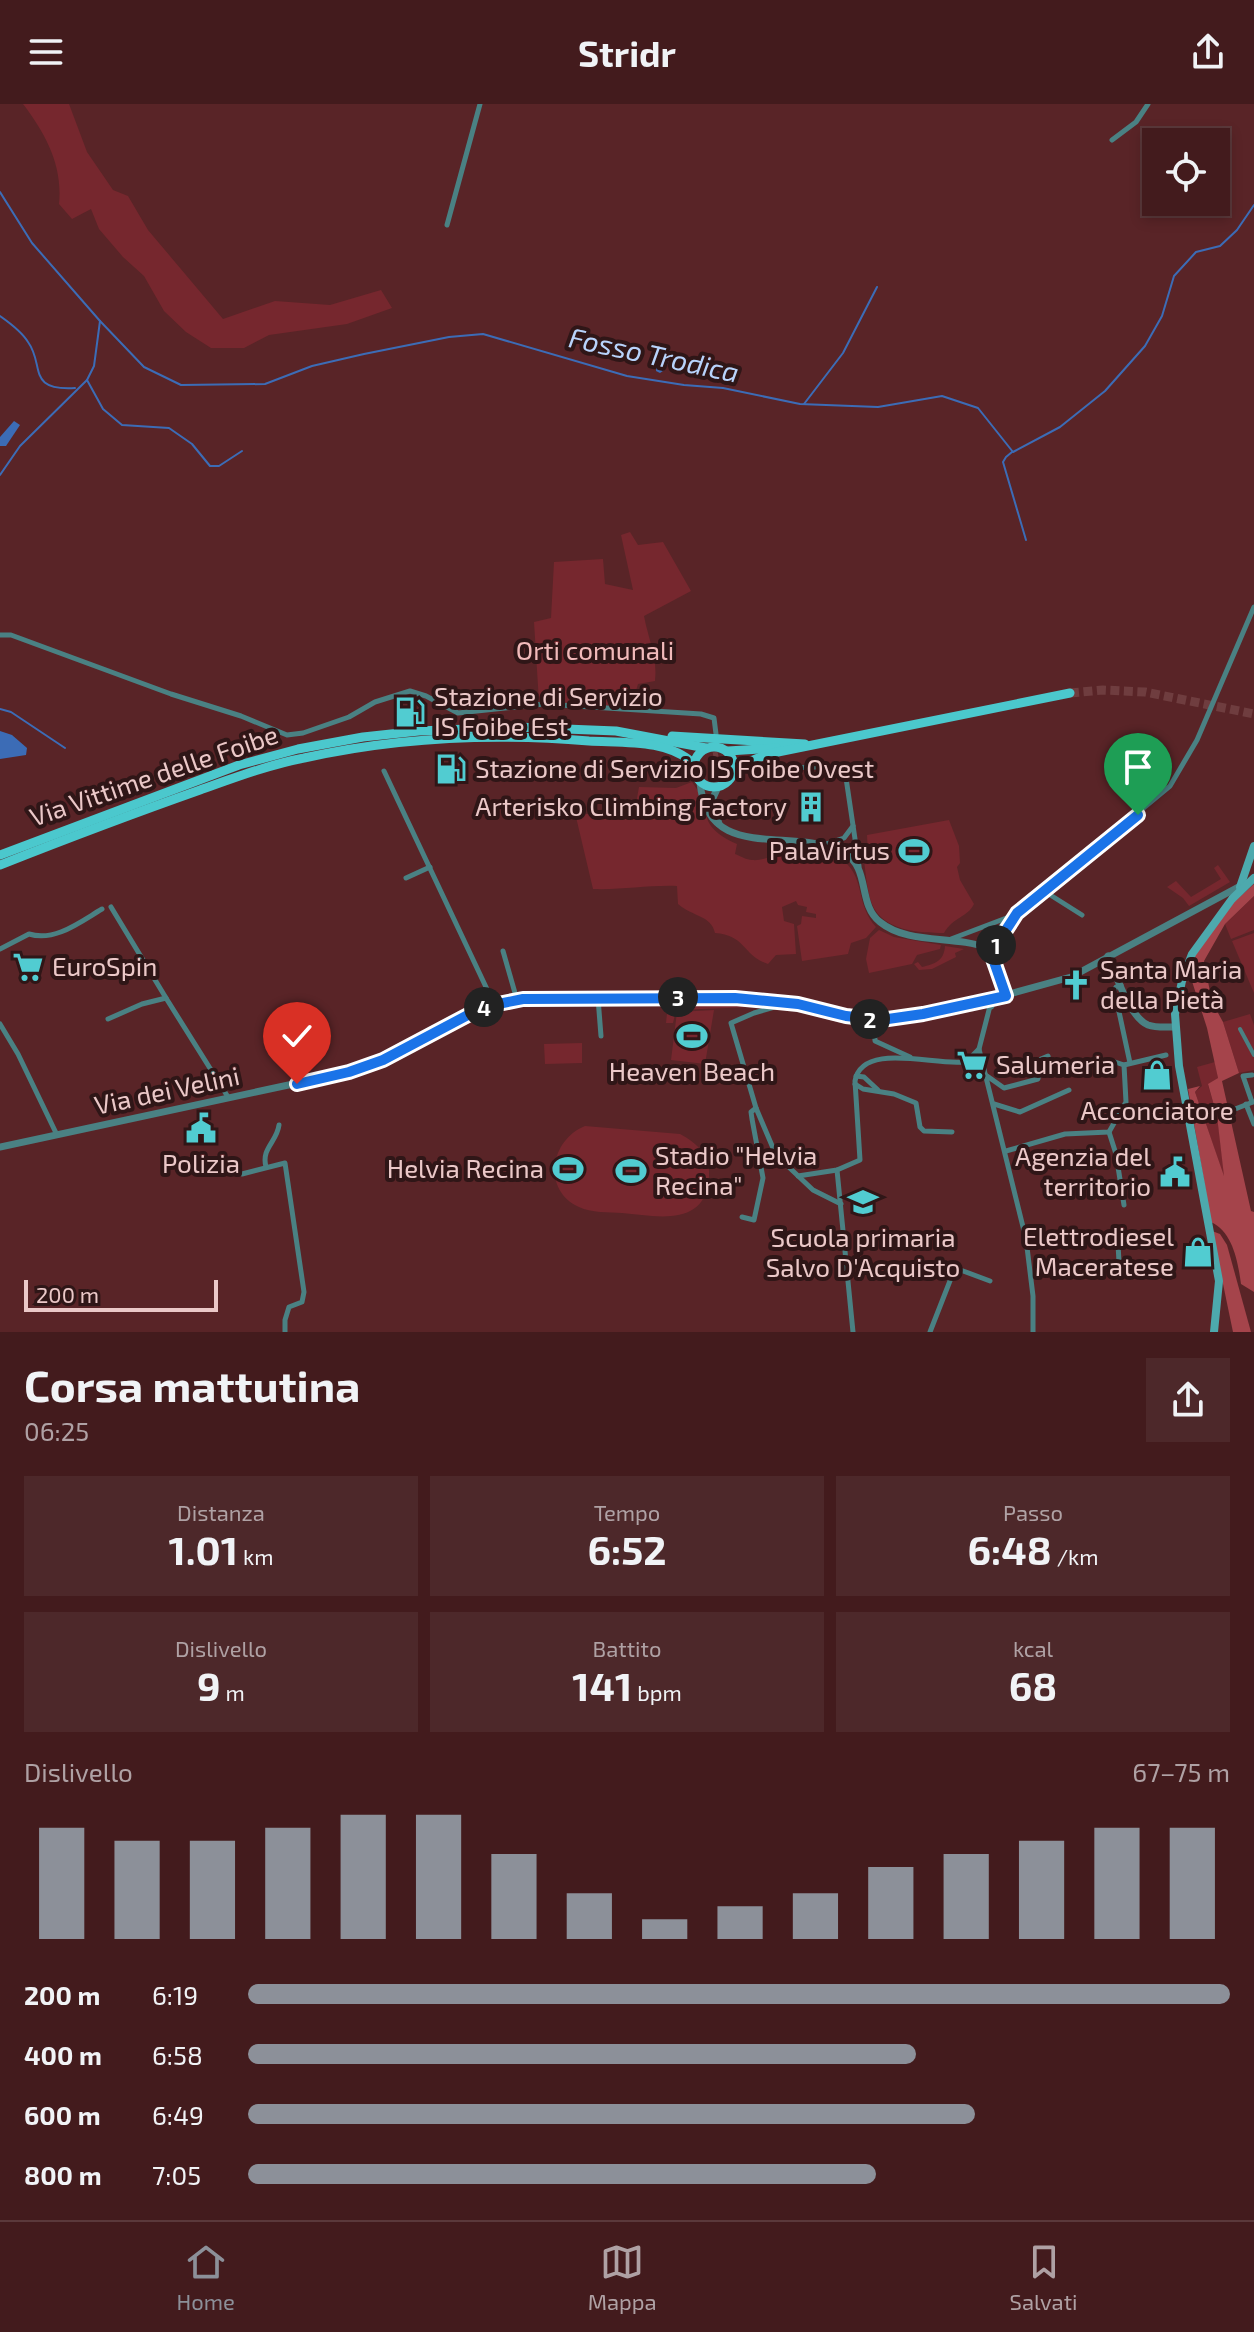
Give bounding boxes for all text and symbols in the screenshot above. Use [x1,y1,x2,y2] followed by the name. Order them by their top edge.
[24,30,68,74] icon: menu
[1186,30,1230,74] icon: share
[578,31,676,74] text: Stridr
[1142,128,1230,216] map controls
[1142,128,1230,216] button: locate
[566,319,742,389] water label: Fosso Trodica
[516,634,674,665] park label: Orti comunali
[434,680,663,741] place label: Stazione di Servizio IS Foibe Est
[393,695,427,729] fuel station icon: Stazione di Servizio IS Foibe Est
[25,718,282,832] street label: Via Vittime delle Foibe
[1104,733,1172,815] pin
[1116,745,1160,789] icon: arrive
[434,752,468,786] fuel station icon: Stazione di Servizio IS Foibe Ovest
[475,752,874,783] place label: Stazione di Servizio IS Foibe Ovest
[475,790,787,821] place label: Arterisko Climbing Factory
[794,790,828,824] building icon: Arterisko Climbing Factory
[769,834,890,865] place label: PalaVirtus
[897,834,931,868] sports icon: PalaVirtus
[976,925,1016,965] pin: 1
[991,932,1001,958] text: 1
[11,950,45,984] supermarket icon: EuroSpin
[52,950,157,981] place label: EuroSpin
[1100,953,1242,1014] place label: Santa Maria della Pietà
[1059,968,1093,1002] church icon: Santa Maria della Pietà
[658,977,698,1017] pin: 3
[672,984,684,1010] text: 3
[464,987,504,1027] pin: 4
[477,994,491,1020] text: 4
[850,999,890,1039] pin: 2
[263,1002,331,1084] pin
[864,1006,876,1032] text: 2
[275,1014,319,1058] icon: check
[675,1019,709,1053] sports icon: Heaven Beach
[955,1048,989,1082] supermarket icon: Salumeria
[996,1048,1115,1079] place label: Salumeria
[609,1055,775,1086] place label: Heaven Beach
[1140,1058,1174,1092] shop icon: Acconciatore
[91,1059,242,1120] street label: Via dei Velini
[1080,1094,1234,1125] place label: Acconciatore
[184,1111,218,1145] public building icon: Polizia
[655,1139,817,1200] place label: Stadio "Helvia Recina"
[1015,1140,1151,1201] place label: Agenzia del territorio
[162,1147,240,1178] place label: Polizia
[387,1152,544,1183] place label: Helvia Recina
[551,1152,585,1186] sports icon: Helvia Recina
[614,1154,648,1188] sports icon: Stadio "Helvia Recina"
[1158,1155,1192,1189] public building icon: Agenzia del territorio
[846,1185,880,1219] school or university icon: Scuola primaria Salvo D'Acquisto
[1023,1220,1174,1281] place label: Elettrodiesel Maceratese
[766,1221,960,1282] place label: Scuola primaria Salvo D'Acquisto
[1181,1235,1215,1269] shop icon: Elettrodiesel Maceratese
[24,1276,218,1312] scale bar
[36,1281,99,1307] text: 200 m
[24,1358,360,1411] text: Corsa mattutina
[1146,1358,1230,1442] button: share
[24,1415,89,1446] text: 06:25
[177,1499,265,1525] text: Distanza
[594,1499,660,1525] text: Tempo
[1003,1499,1063,1525] text: Passo
[169,1525,238,1573] text: 1.01
[587,1525,667,1573] text: 6:52
[967,1525,1052,1573] text: 6:48
[238,1543,273,1569] text: km
[1052,1543,1099,1569] text: /km
[175,1635,267,1661] text: Dislivello
[593,1635,661,1661] text: Battito
[1013,1635,1053,1661] text: kcal
[197,1661,221,1709] text: 9
[572,1661,632,1709] text: 141
[1009,1661,1057,1709] text: 68
[221,1679,245,1705] text: m
[632,1679,682,1705] text: bpm
[24,1756,133,1787] text: Dislivello
[1132,1756,1230,1787] text: 67–75 m
[24,1979,100,2010] text: 200 m
[152,1979,198,2010] text: 6:19
[24,2039,102,2070] text: 400 m
[152,2039,203,2070] text: 6:58
[24,2099,101,2130] text: 600 m
[152,2099,204,2130] text: 6:49
[24,2159,102,2190] text: 800 m
[152,2159,201,2190] text: 7:05
[176,2240,235,2314] tab: Home
[588,2240,657,2314] tab: Mappa
[1010,2240,1078,2314] tab: Salvati

